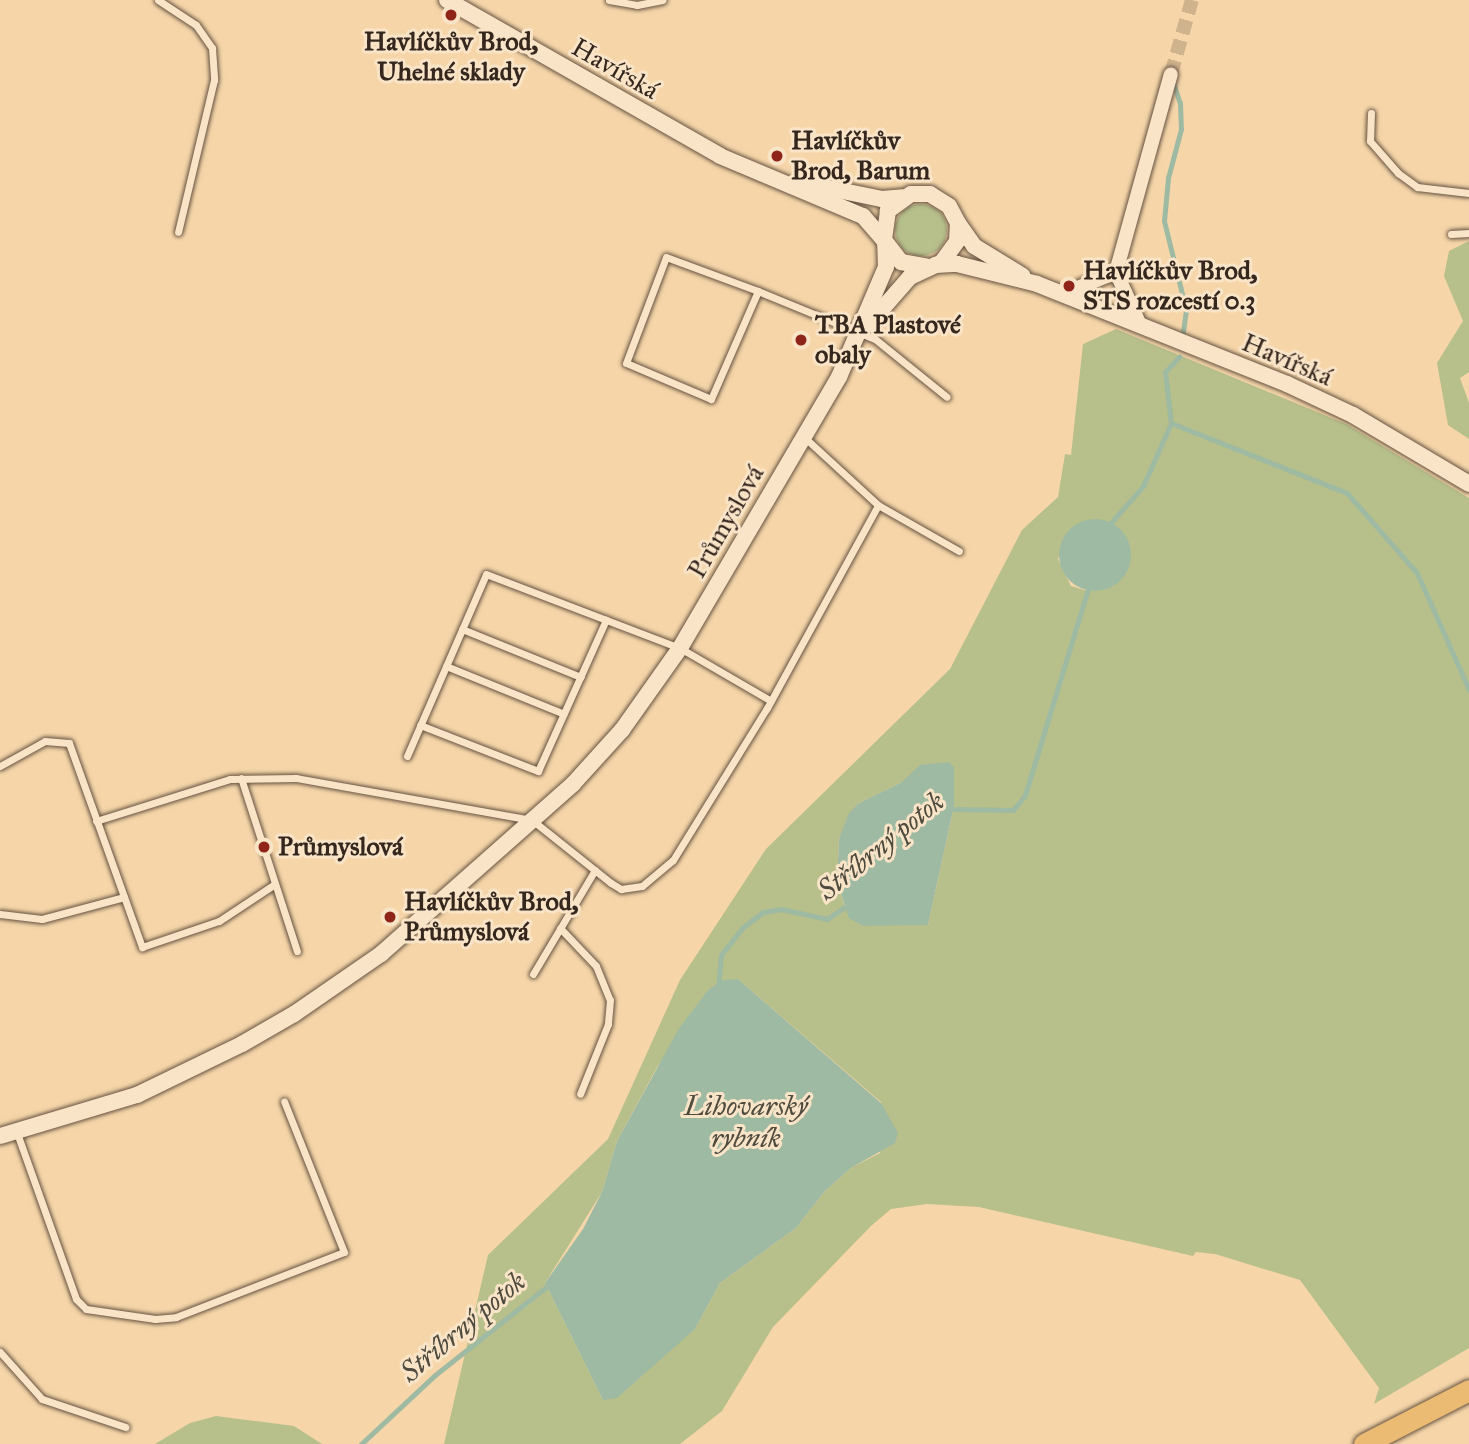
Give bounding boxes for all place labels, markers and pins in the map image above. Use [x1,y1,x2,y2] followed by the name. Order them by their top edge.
[443,7,459,23] marker: Havlíčkův Brod, Uhelné sklady
[364,26,538,88] place label: Havlíčkův Brod, Uhelné sklady
[791,125,930,186] place label: Havlíčkův Brod, Barum
[769,148,785,164] marker: Havlíčkův Brod, Barum
[1083,255,1258,316] place label: Havlíčkův Brod, STS rozcestí 0.3
[1061,278,1077,294] marker: Havlíčkův Brod, STS rozcestí 0.3
[815,309,961,370] place label: TBA Plastové obaly
[793,332,809,348] marker: TBA Plastové obaly
[278,831,403,863] place label: Průmyslová
[256,839,272,855] marker: Průmyslová
[404,886,579,948] place label: Havlíčkův Brod, Průmyslová
[382,909,398,925] marker: Havlíčkův Brod, Průmyslová

